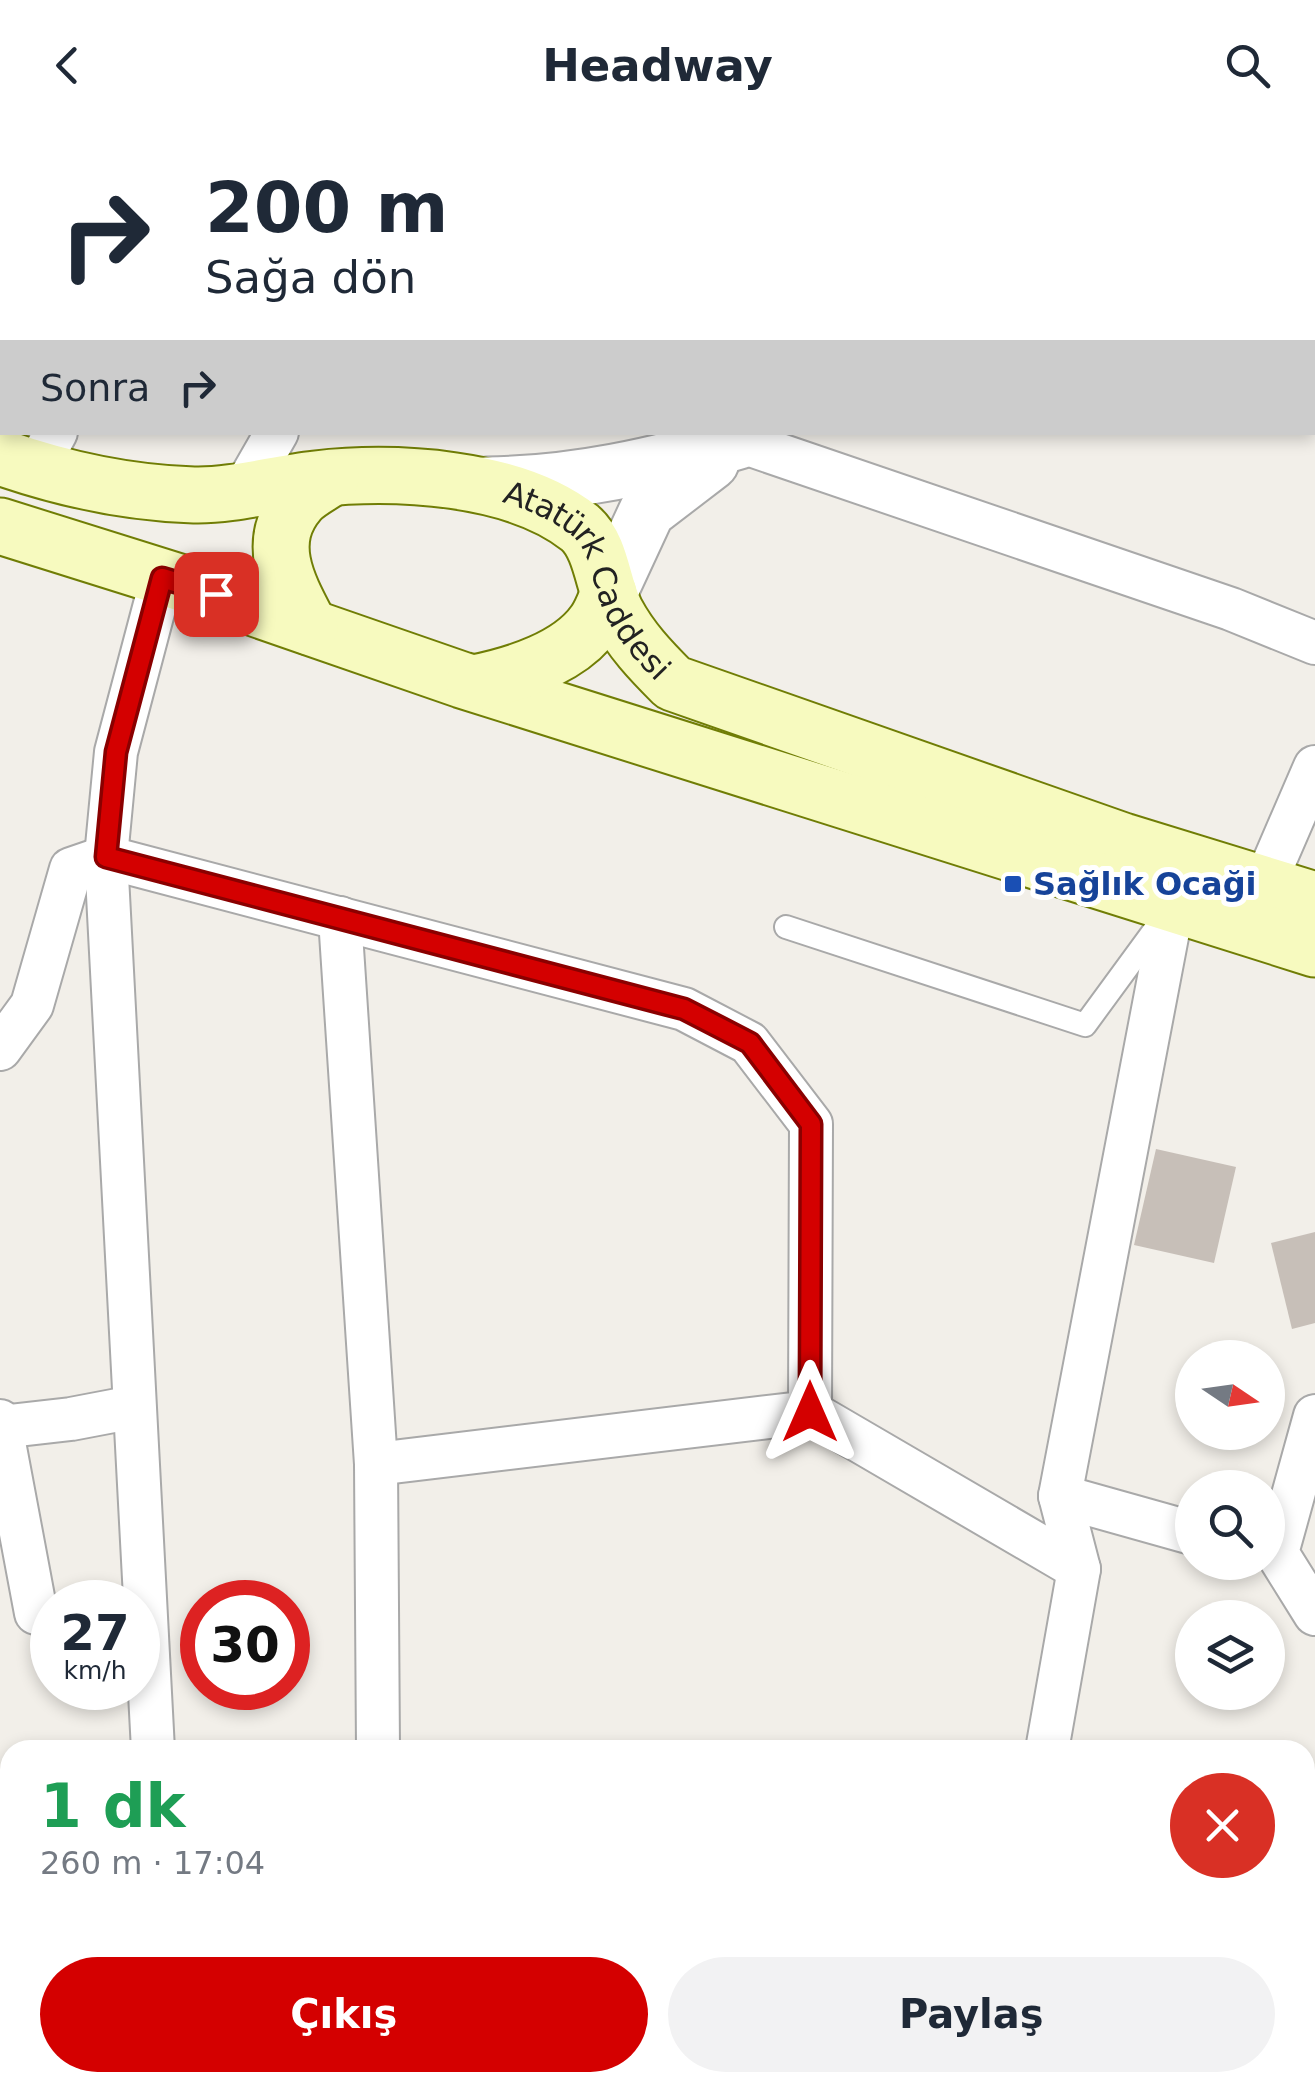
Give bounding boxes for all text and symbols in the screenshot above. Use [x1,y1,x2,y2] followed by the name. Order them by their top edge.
[40,38,95,93] icon: back
[1220,38,1275,93] icon: search
[542,39,773,92] text: Headway
[205,167,448,249] text: 200 m
[40,170,170,300] icon: right
[205,251,416,304] text: Sağa dön
[170,360,225,415] icon: right
[40,366,150,410] text: Sonra
[499,473,678,688] street label: Atatürk Caddesi
[174,552,259,637] pin
[189,567,244,622] icon: arrive
[1033,865,1257,903] place label: Sağlık Ocaği
[1002,873,1024,895] marker: Sağlık Ocaği
[1175,1340,1285,1450] north arrow
[1175,1340,1285,1710] map controls
[758,1360,862,1464] position arrow
[1175,1470,1285,1580] button: search
[180,1580,310,1710] speed limit sign: 30
[1175,1600,1285,1710] button: layers
[60,1604,130,1662] text: 27
[63,1656,127,1685] text: km/h
[40,1771,186,1841] text: 1 dk
[1170,1773,1275,1878] button: close
[40,1844,265,1882] text: 260 m · 17:04
[40,1957,648,2072] button: Çıkış
[668,1957,1275,2072] button: Paylaş

